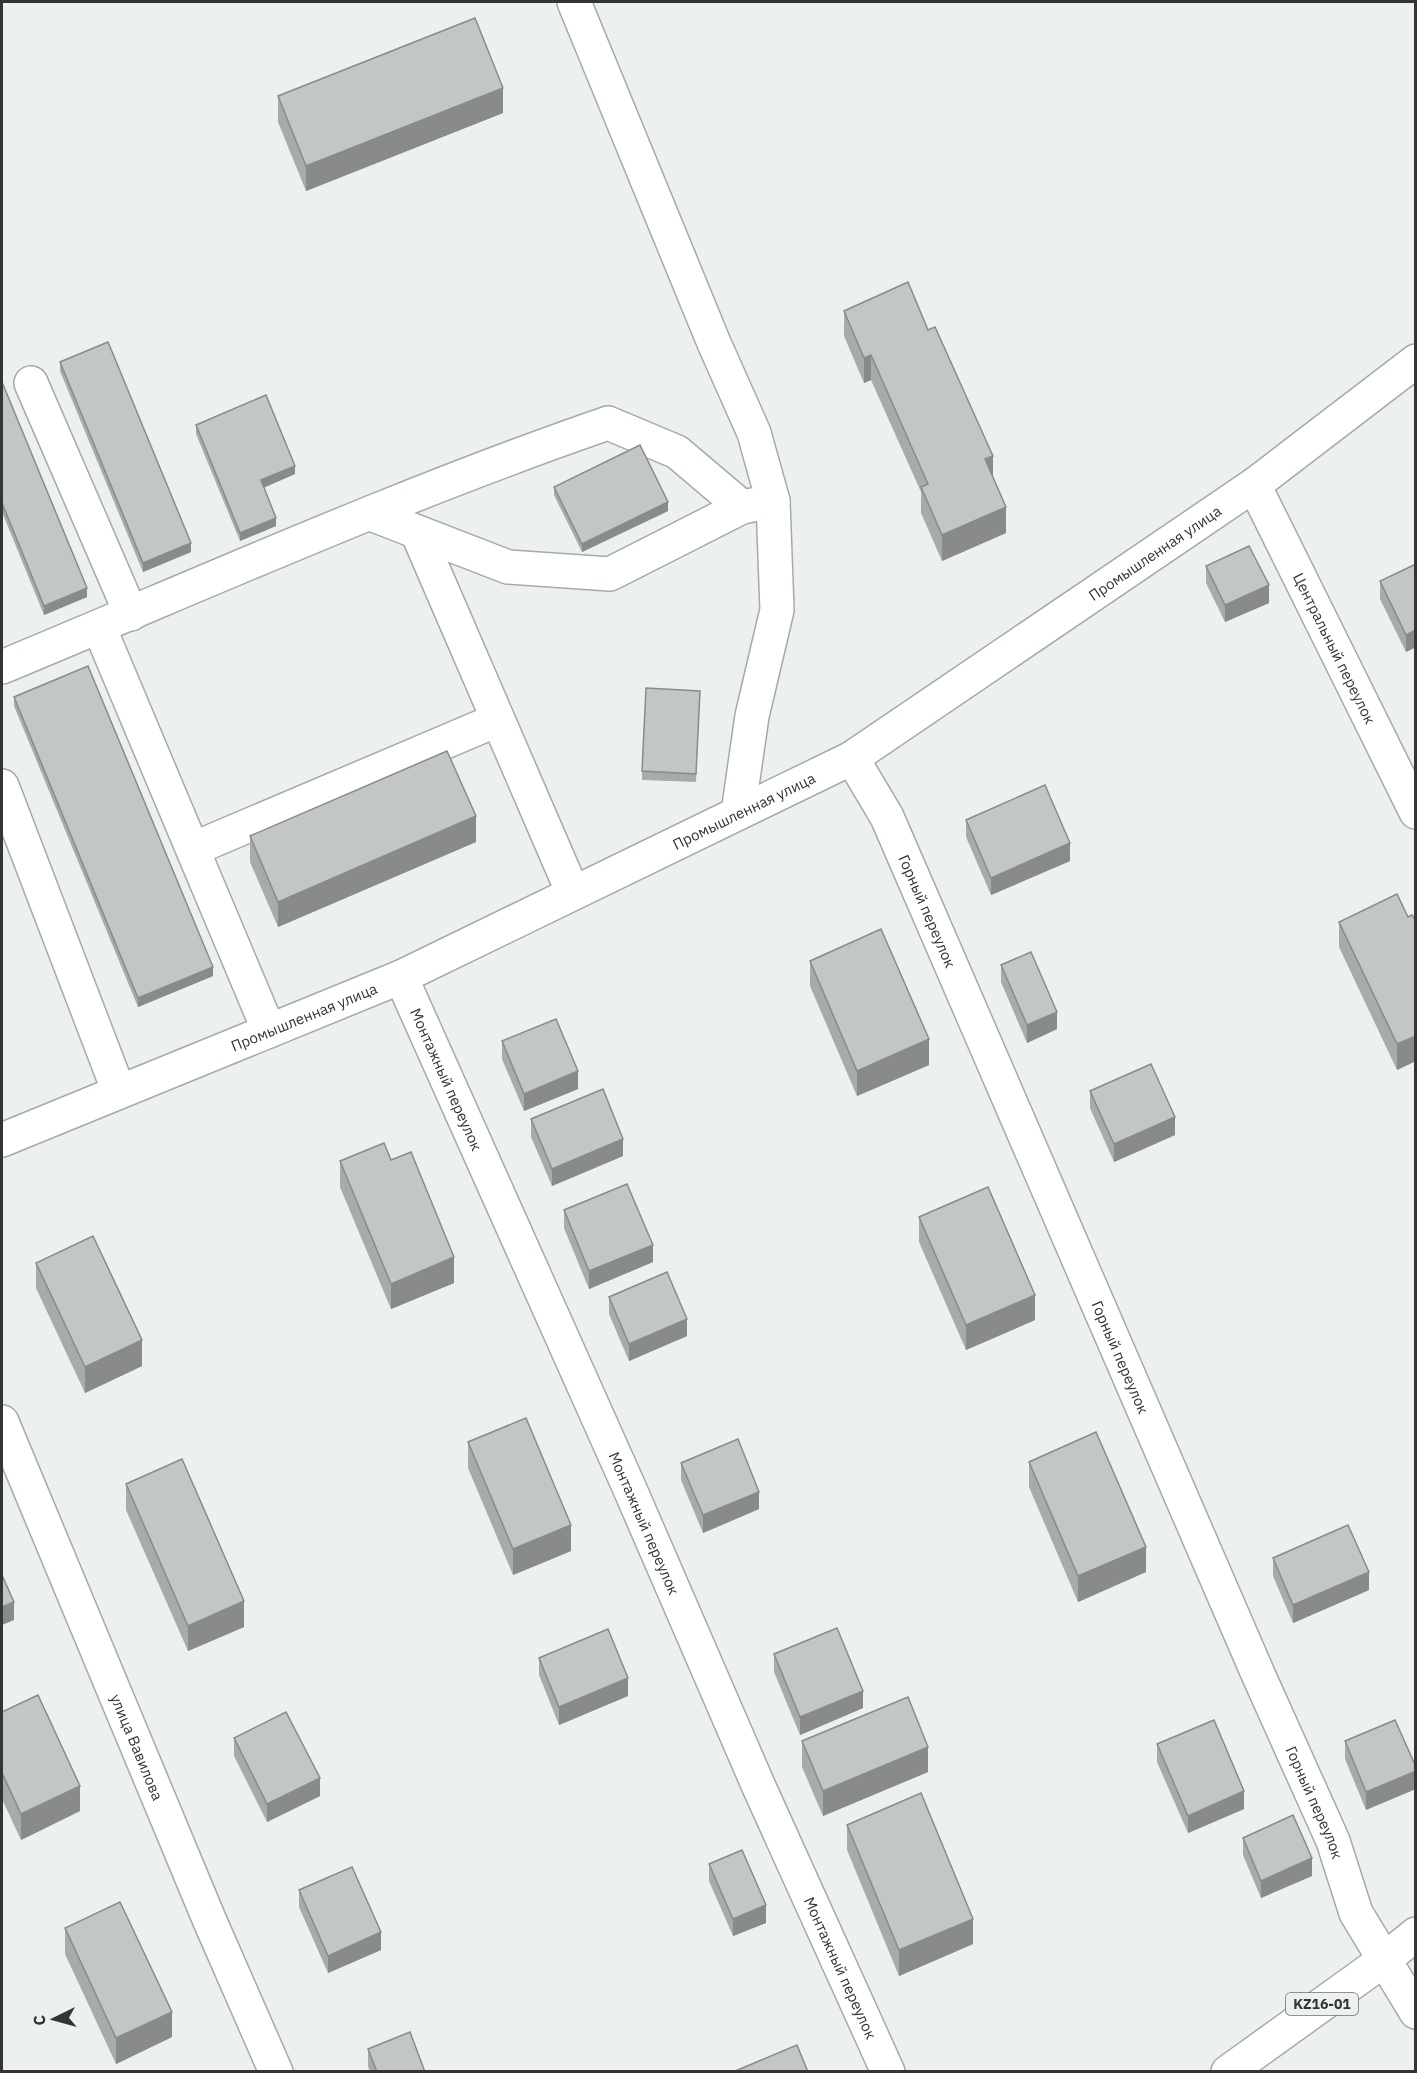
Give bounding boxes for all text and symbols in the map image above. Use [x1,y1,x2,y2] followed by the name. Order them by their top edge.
[1084,501,1225,604] street label: Промышленная улица
[1289,569,1380,727] street label: Центральный переулок
[669,768,818,853] street label: Промышленная улица
[895,852,960,970] street label: Горный переулок
[228,978,380,1055] street label: Промышленная улица
[407,1005,487,1153] street label: Монтажный переулок
[1088,1298,1154,1416] street label: Горный переулок
[605,1449,684,1598] street label: Монтажный переулок
[107,1691,168,1803] street label: улица Вавилова
[1282,1743,1348,1861] street label: Горный переулок
[800,1894,881,2042] street label: Монтажный переулок
[24,1989,84,2049] north arrow
[1286,1993,1358,2015] road number: KZ16-01
[29,2014,49,2026] text: С

